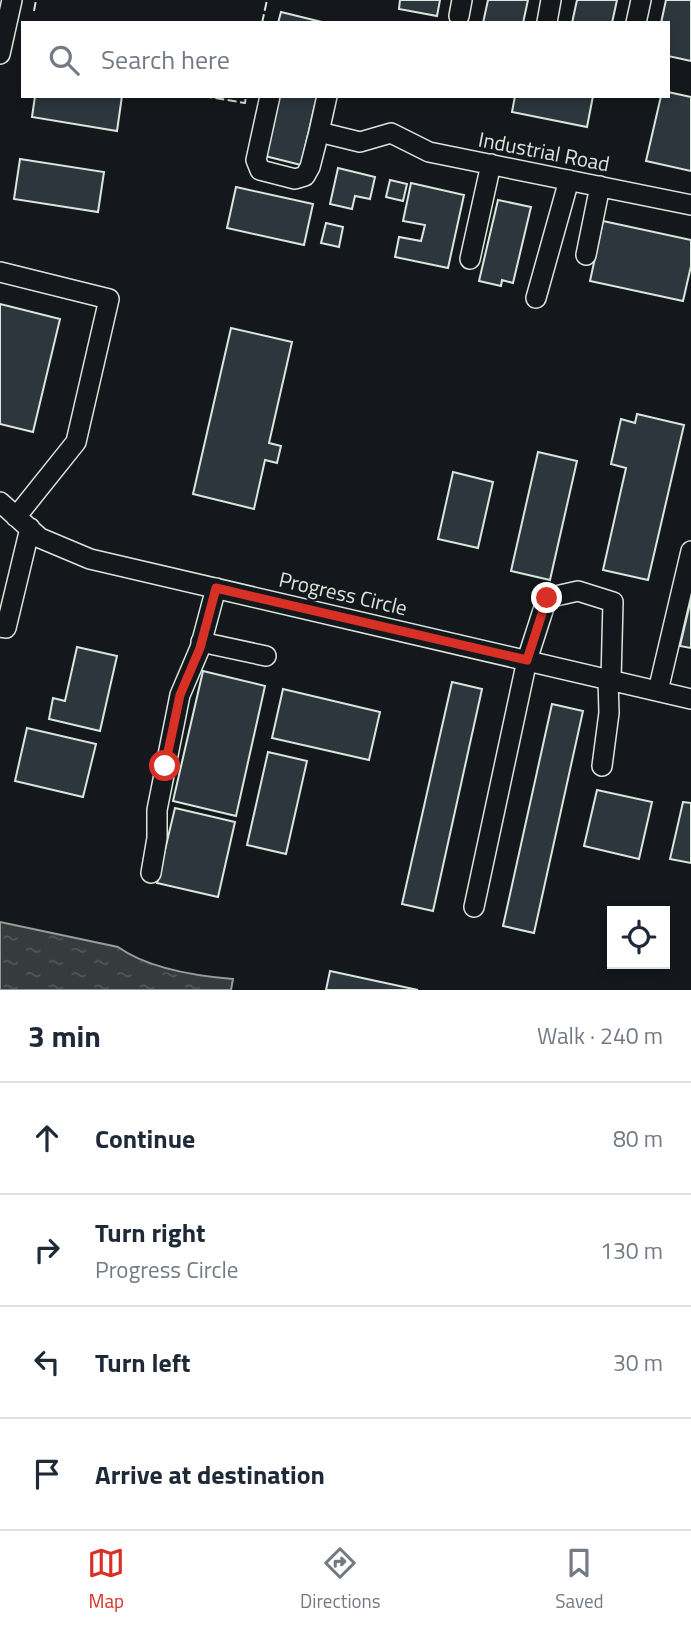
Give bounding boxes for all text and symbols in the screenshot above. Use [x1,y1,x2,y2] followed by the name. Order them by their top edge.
[21,21,670,98] search box
[101,40,230,79] text: Search here
[45,41,83,79] icon: search
[476,123,613,179] street label: Industrial Road
[276,563,411,623] street label: Progress Circle
[531,582,562,613] route end
[149,750,180,781] route start
[607,906,670,969] map controls
[607,906,670,969] button: locate
[28,1013,101,1059] text: 3 min
[537,1018,663,1053] text: Walk · 240 m
[28,1119,66,1157] icon: ahead
[95,1119,195,1158] text: Continue
[613,1121,663,1156] text: 80 m
[95,1213,206,1252] text: Turn right
[28,1231,66,1269] icon: right
[600,1233,663,1268] text: 130 m
[95,1252,238,1287] text: Progress Circle
[28,1343,66,1381] icon: left
[95,1343,190,1382] text: Turn left
[613,1345,663,1380] text: 30 m
[28,1455,66,1493] icon: arrive
[95,1455,325,1494] text: Arrive at destination
[87,1544,125,1615] tab: Map
[300,1544,381,1615] tab: Directions
[555,1544,604,1615] tab: Saved

